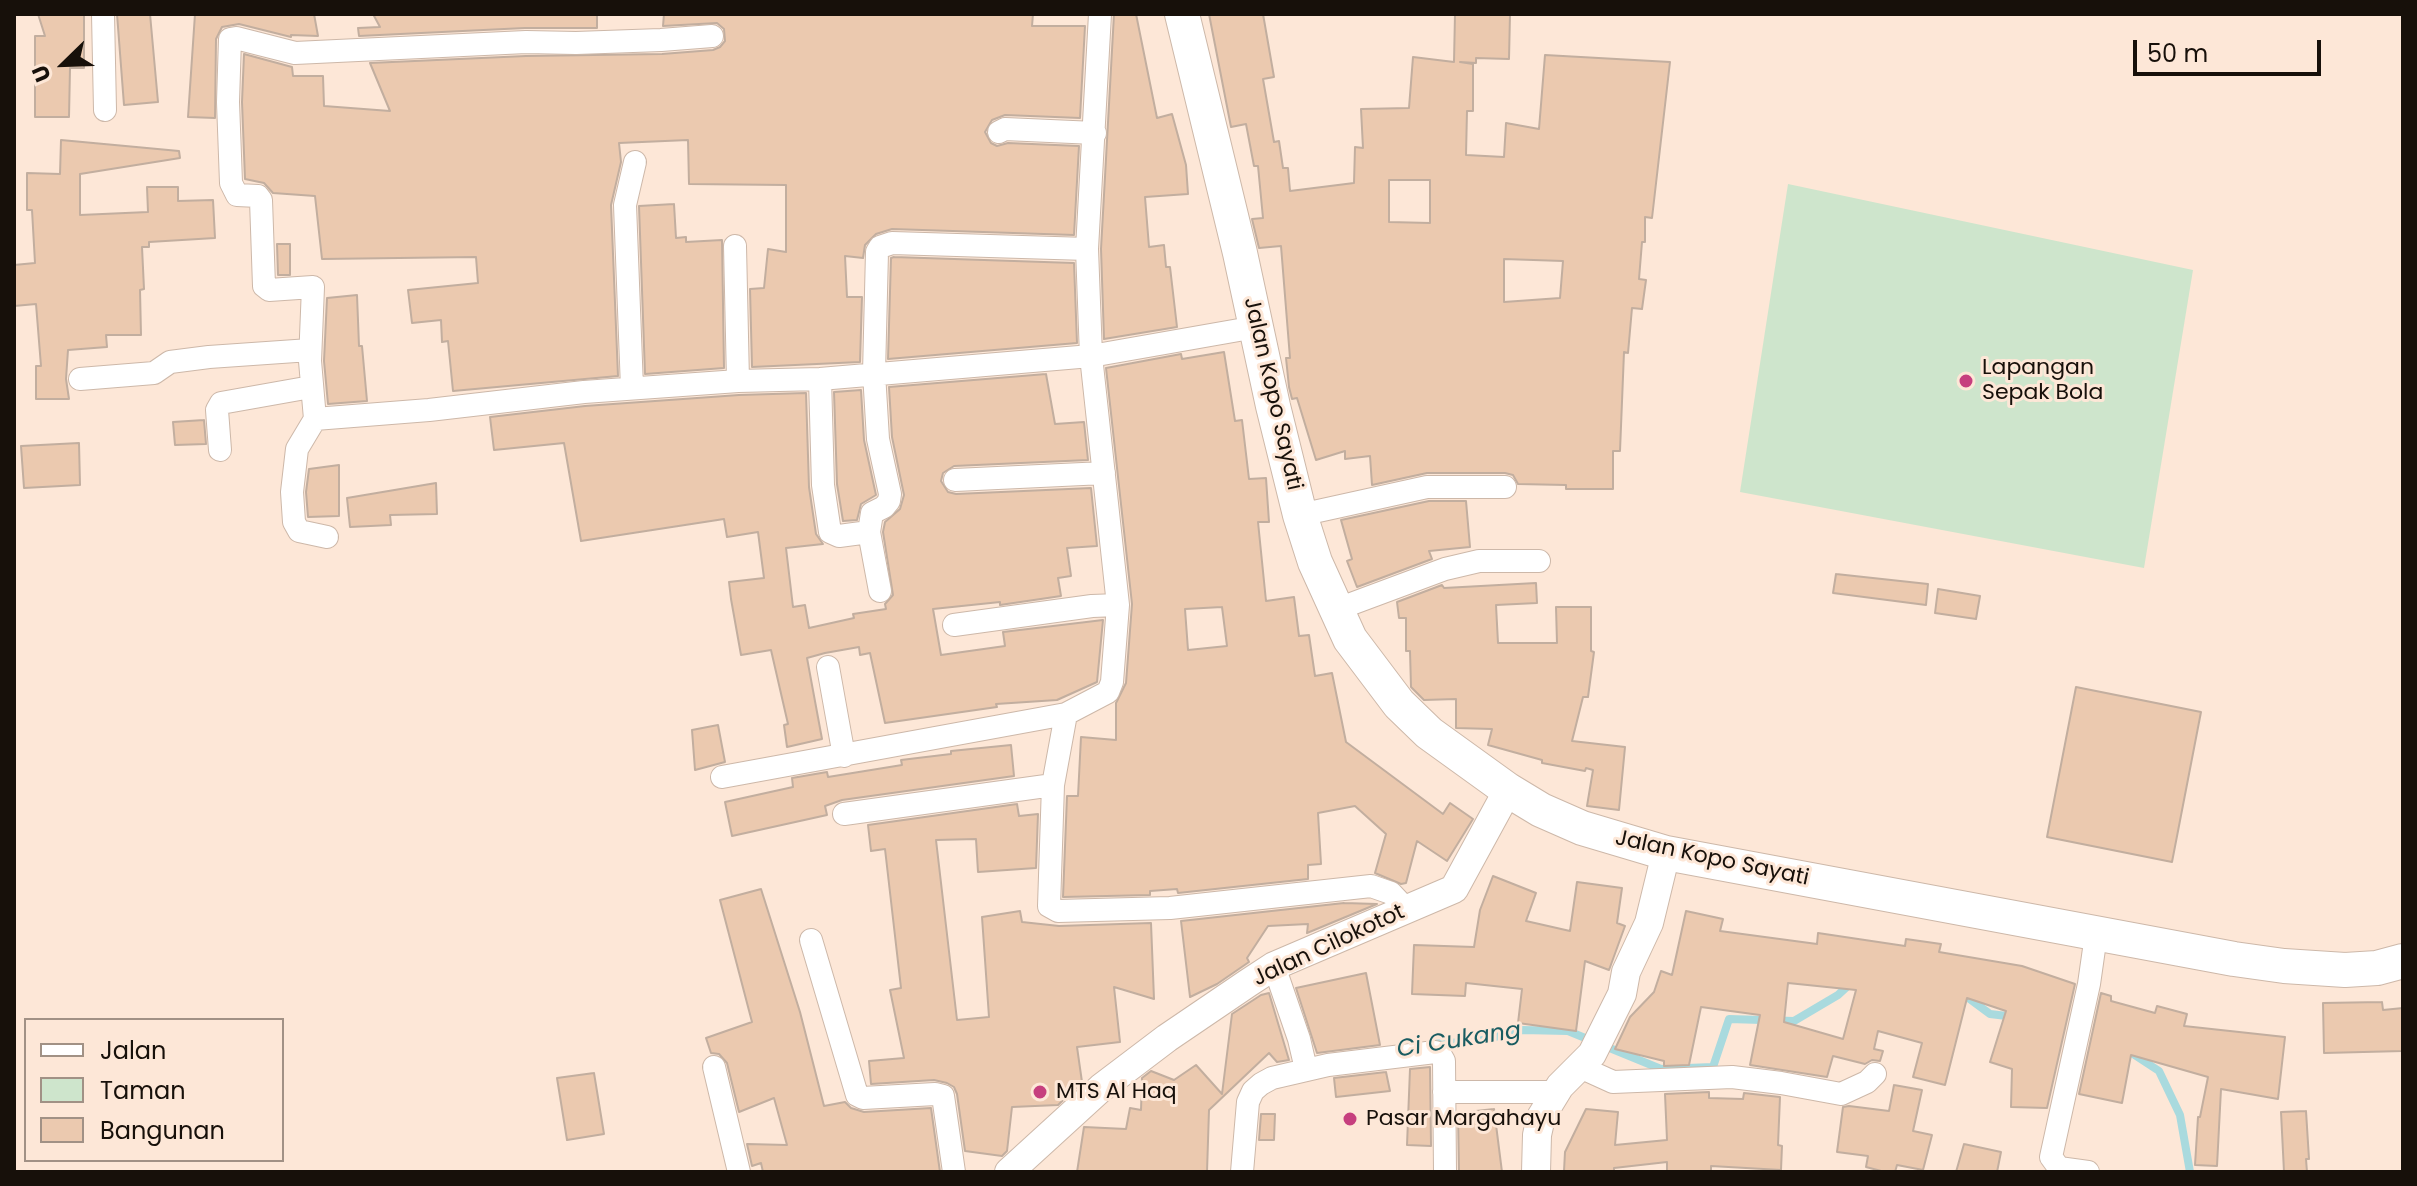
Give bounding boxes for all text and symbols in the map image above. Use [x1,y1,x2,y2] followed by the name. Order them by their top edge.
[24,24,104,104] north arrow
[2137,24,2325,74] scale bar
[2147,37,2208,70] text: 50 m
[24,60,59,87] text: U
[1237,295,1307,493] street label: Jalan Kopo Sayati
[1982,355,2103,406] place label: Lapangan Sepak Bola
[1957,372,1975,390] marker: Lapangan Sepak Bola
[1613,826,1811,892] street label: Jalan Kopo Sayati
[1249,899,1409,993] street label: Jalan Cilokotot
[1395,1017,1523,1065] water label: Ci Cukang
[24,1018,284,1162] legend
[100,1034,166,1067] text: Jalan
[100,1074,186,1107] text: Taman
[1056,1079,1177,1105] place label: MTS Al Haq
[1031,1083,1049,1101] marker: MTS Al Haq
[1366,1106,1561,1132] place label: Pasar Margahayu
[1341,1110,1359,1128] marker: Pasar Margahayu
[100,1114,225,1147] text: Bangunan

